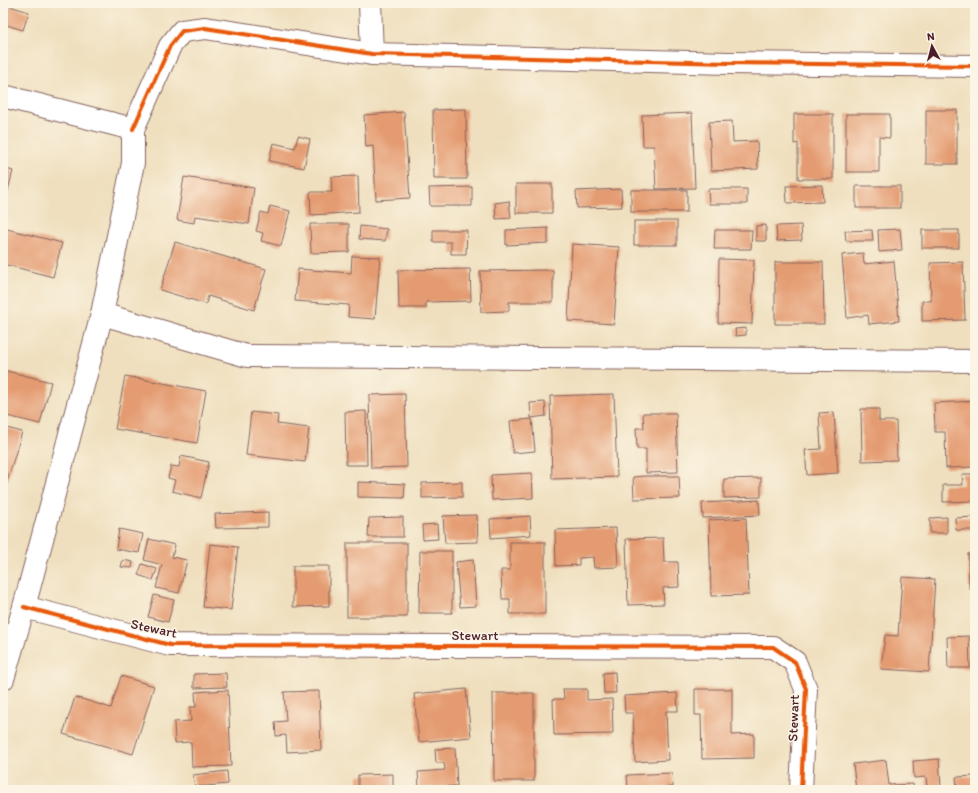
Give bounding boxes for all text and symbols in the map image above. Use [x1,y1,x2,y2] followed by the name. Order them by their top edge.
[912,26,952,66] north arrow
[926,30,935,43] text: N
[129,615,179,642] street label: Stewart
[451,627,499,644] street label: Stewart
[784,694,803,742] street label: Stewart

